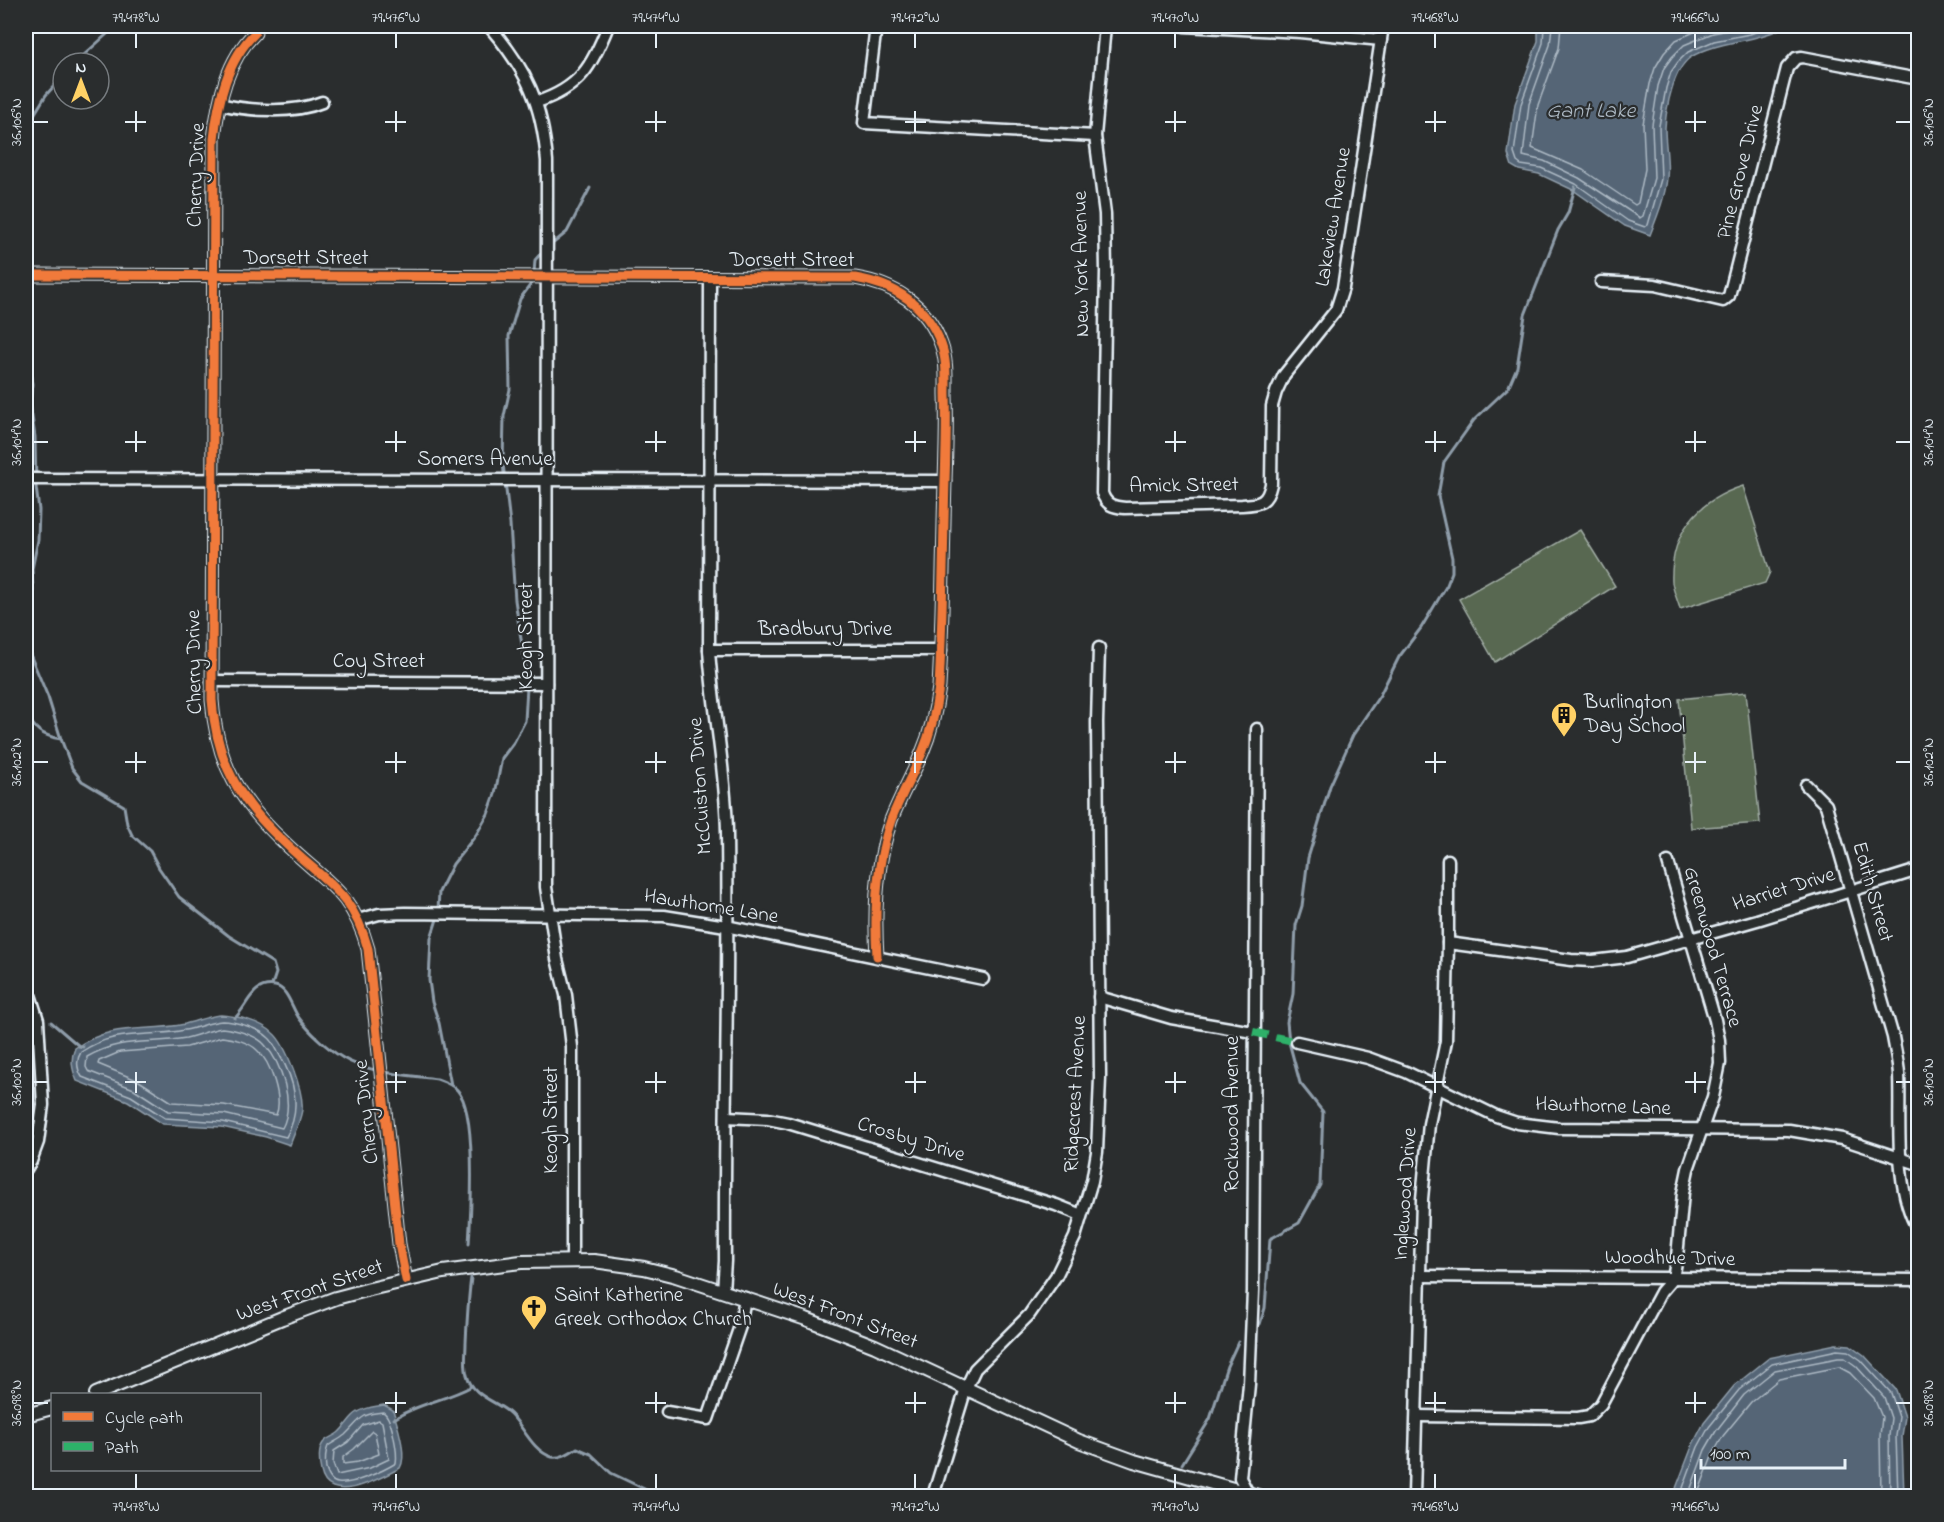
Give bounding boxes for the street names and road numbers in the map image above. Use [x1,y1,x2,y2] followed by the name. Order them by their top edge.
[1710,101,1772,242] street label: Pine Grove Drive
[180,122,216,228] street label: Cherry Drive
[1308,145,1360,289] street label: Lakeview Avenue
[1066,190,1098,337] street label: New York Avenue
[242,244,369,274] street label: Dorsett Street
[728,246,855,276] street label: Dorsett Street
[417,445,553,475] street label: Somers Avenue
[1129,470,1239,502] street label: Amick Street
[512,582,544,690] street label: Keogh Street
[179,609,213,715] street label: Cherry Drive
[757,615,893,647] street label: Bradbury Drive
[333,647,425,679] street label: Coy Street
[681,716,721,856] street label: McCuiston Drive
[1843,838,1901,946] street label: Edith Street
[1729,860,1840,920] street label: Harriet Drive
[1675,863,1749,1031] street label: Greenwood Terrace
[642,882,781,933] street label: Hawthorne Lane
[1057,1014,1097,1173] street label: Ridgecrest Avenue
[1218,1035,1248,1192] street label: Rockwood Avenue
[347,1058,389,1166] street label: Cherry Drive
[537,1066,569,1174] street label: Keogh Street
[1535,1090,1672,1124] street label: Hawthorne Lane
[853,1109,969,1173] street label: Crosby Drive
[1386,1126,1428,1262] street label: Inglewood Drive
[1605,1243,1736,1275] street label: Woodhue Drive
[232,1252,388,1330] street label: West Front Street
[768,1274,922,1358] street label: West Front Street

